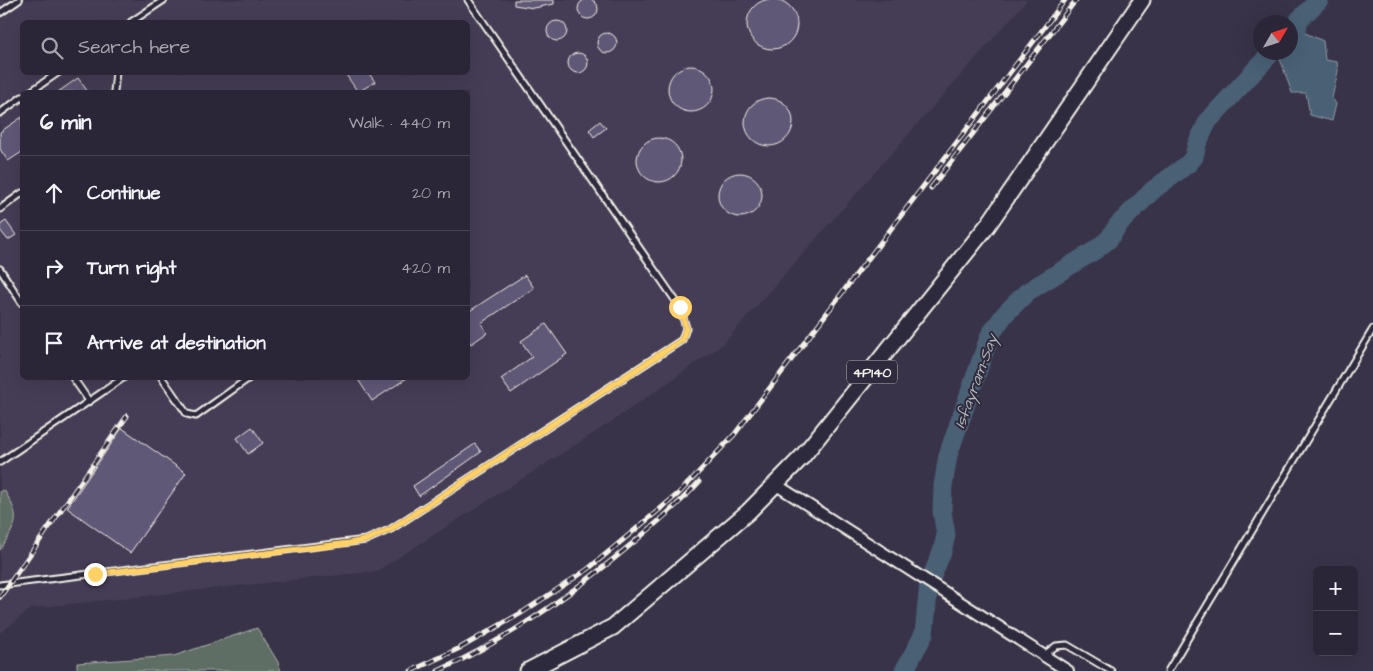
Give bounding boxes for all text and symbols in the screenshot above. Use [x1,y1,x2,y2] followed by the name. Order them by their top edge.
[1253,15,1298,60] north arrow
[20,20,470,75] search box
[38,34,66,62] icon: search
[78,34,190,61] text: Search here
[40,108,92,137] text: 6 min
[349,112,450,134] text: Walk · 440 m
[40,179,68,207] icon: ahead
[87,180,161,207] text: Continue
[412,182,450,204] text: 20 m
[40,254,68,282] icon: right
[87,255,176,282] text: Turn right
[401,257,450,279] text: 420 m
[669,296,692,319] route start
[40,329,68,357] icon: arrive
[949,329,1005,432] water label: Isfayram-Say
[87,330,266,357] text: Arrive at destination
[847,361,897,384] road number: 4P140
[84,563,107,586] route end
[1313,566,1358,656] map controls
[1313,566,1358,611] button: +
[1313,611,1358,656] button: −

